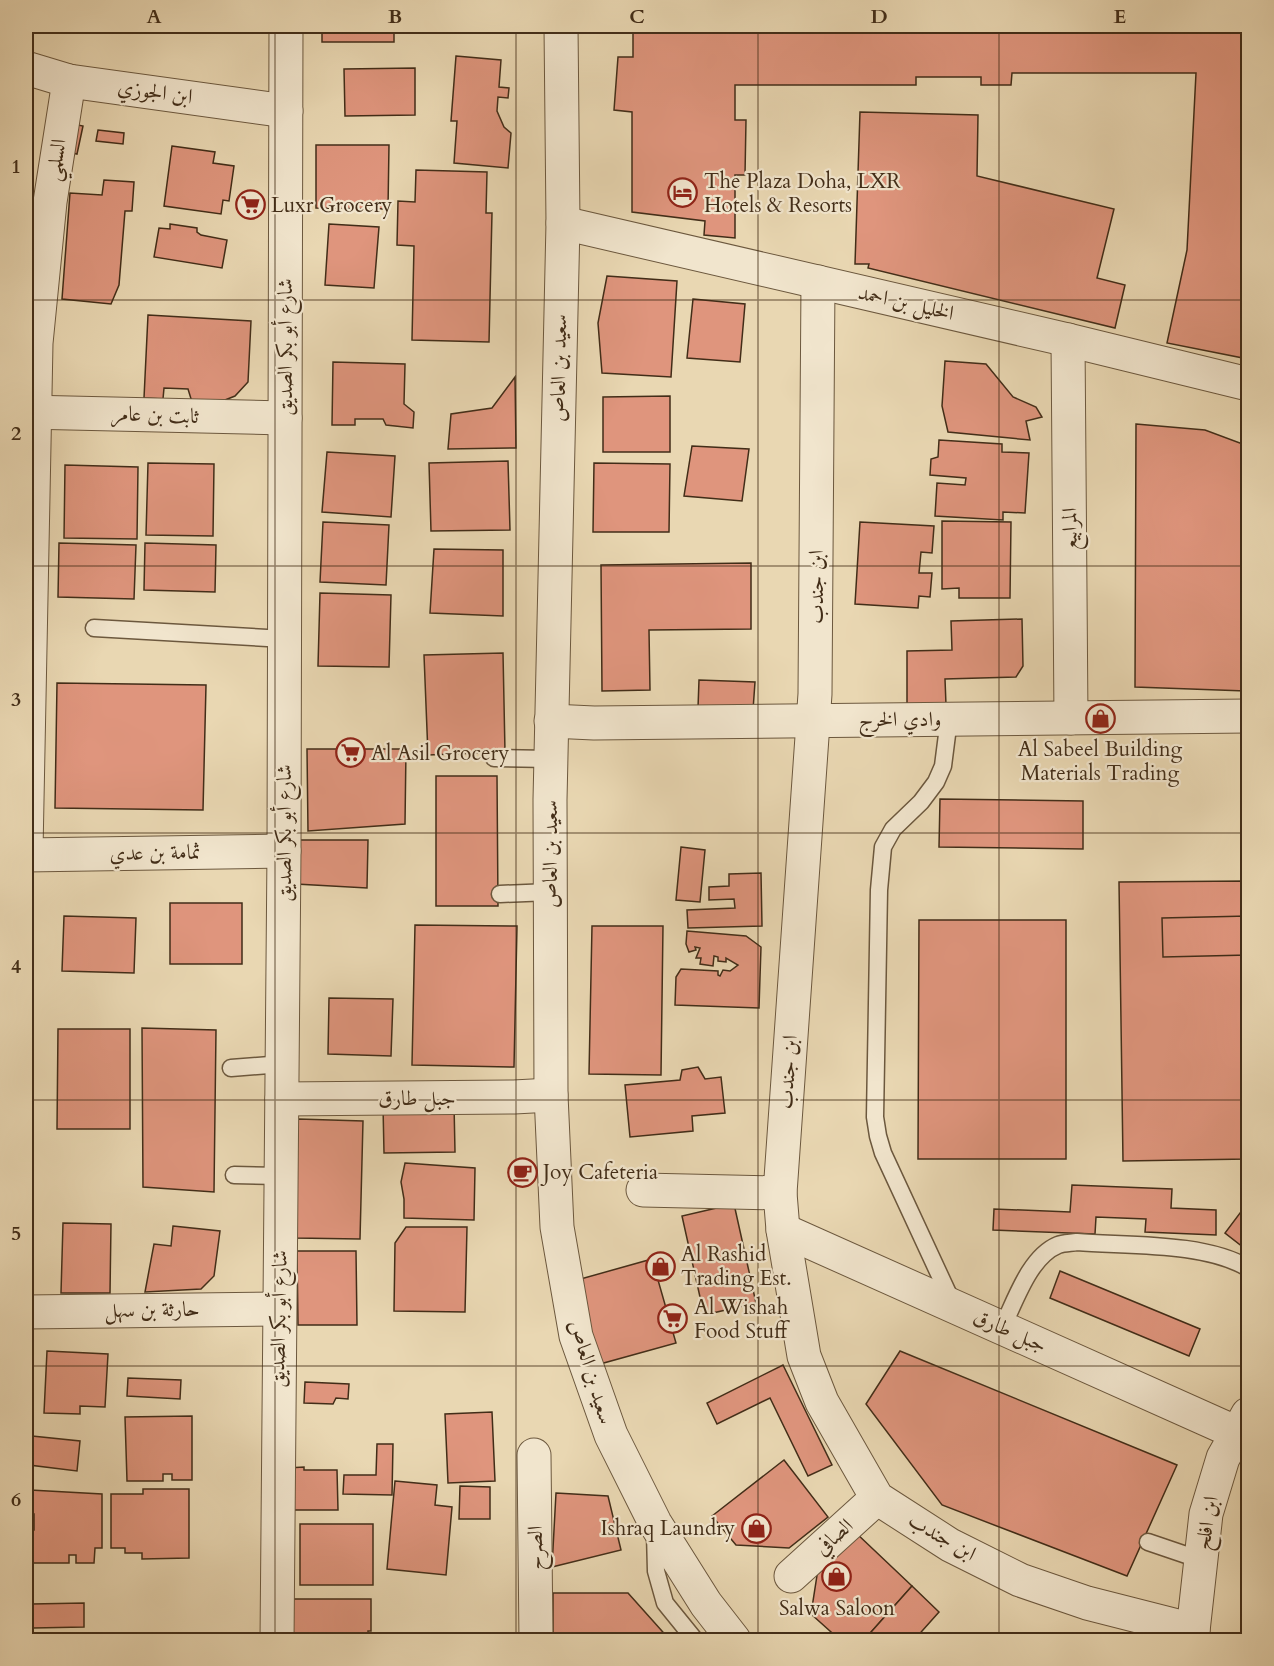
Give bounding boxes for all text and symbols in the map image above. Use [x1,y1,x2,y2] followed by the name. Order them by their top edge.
[146,3,162,30] text: A
[388,3,402,30] text: B
[629,3,645,30] text: C
[870,3,888,30] text: D
[1114,3,1126,30] text: E
[116,72,194,113] street label: ابن الجوزي
[38,137,79,184] street label: السلمي
[11,153,21,180] text: 1
[704,167,901,220] place label: The Plaza Doha, LXR Hotels & Resorts
[667,177,699,209] hotel icon: The Plaza Doha, LXR Hotels & Resorts
[234,189,266,221] supermarket icon: Luxr Grocery
[271,191,392,220] place label: Luxr Grocery
[270,278,303,416] street label: شارع أبو بكر الصديق
[855,278,957,328] street label: الخليل بن احمد
[544,314,574,422] street label: سعيد بن العاص
[111,399,200,431] street label: ثابت بن عامر
[11,420,21,447] text: 2
[1055,507,1089,551] street label: المرابيع
[802,550,831,624] street label: ابن جندب
[11,686,21,713] text: 3
[1084,702,1116,734] shop icon: Al Sabeel Building Materials Trading
[859,705,941,738] street label: وادي الخرج
[1018,735,1183,788] place label: Al Sabeel Building Materials Trading
[334,737,366,769] supermarket icon: Al Asil Grocery
[371,739,509,768] place label: Al Asil Grocery
[269,764,302,902] street label: شارع أبو بكر الصديق
[536,800,565,908] street label: سعيد بن العاص
[109,838,201,869] street label: ثمامة بن عدي
[11,953,21,980] text: 4
[771,1034,805,1110] street label: ابن جندب
[378,1084,456,1113] street label: جبل طارق
[506,1156,538,1188] cafe icon: Joy Cafeteria
[540,1158,658,1187] place label: Joy Cafeteria
[11,1220,21,1247] text: 5
[681,1240,792,1293] place label: Al Rashid Trading Est.
[262,1250,298,1388] street label: شارع أبو بكر الصديق
[644,1250,676,1282] shop icon: Al Rashid Trading Est.
[694,1293,790,1346] place label: Al Wishah Food Stuff
[104,1295,200,1325] street label: حارثة بن سهل
[969,1302,1051,1360] street label: جبل طارق
[657,1303,689,1335] supermarket icon: Al Wishah Food Stuff
[561,1316,621,1428] street label: سعيد بن العاص
[11,1486,21,1513] text: 6
[1188,1494,1230,1553] street label: ابن افلح
[903,1506,981,1568] street label: ابن جندب
[740,1512,772,1544] shop icon: Ishraq Laundry
[808,1512,861,1564] street label: الصافي
[600,1514,735,1543] place label: Ishraq Laundry
[521,1526,554,1570] street label: الصرح
[821,1561,853,1593] shop icon: Salwa Saloon
[779,1594,895,1623] place label: Salwa Saloon

